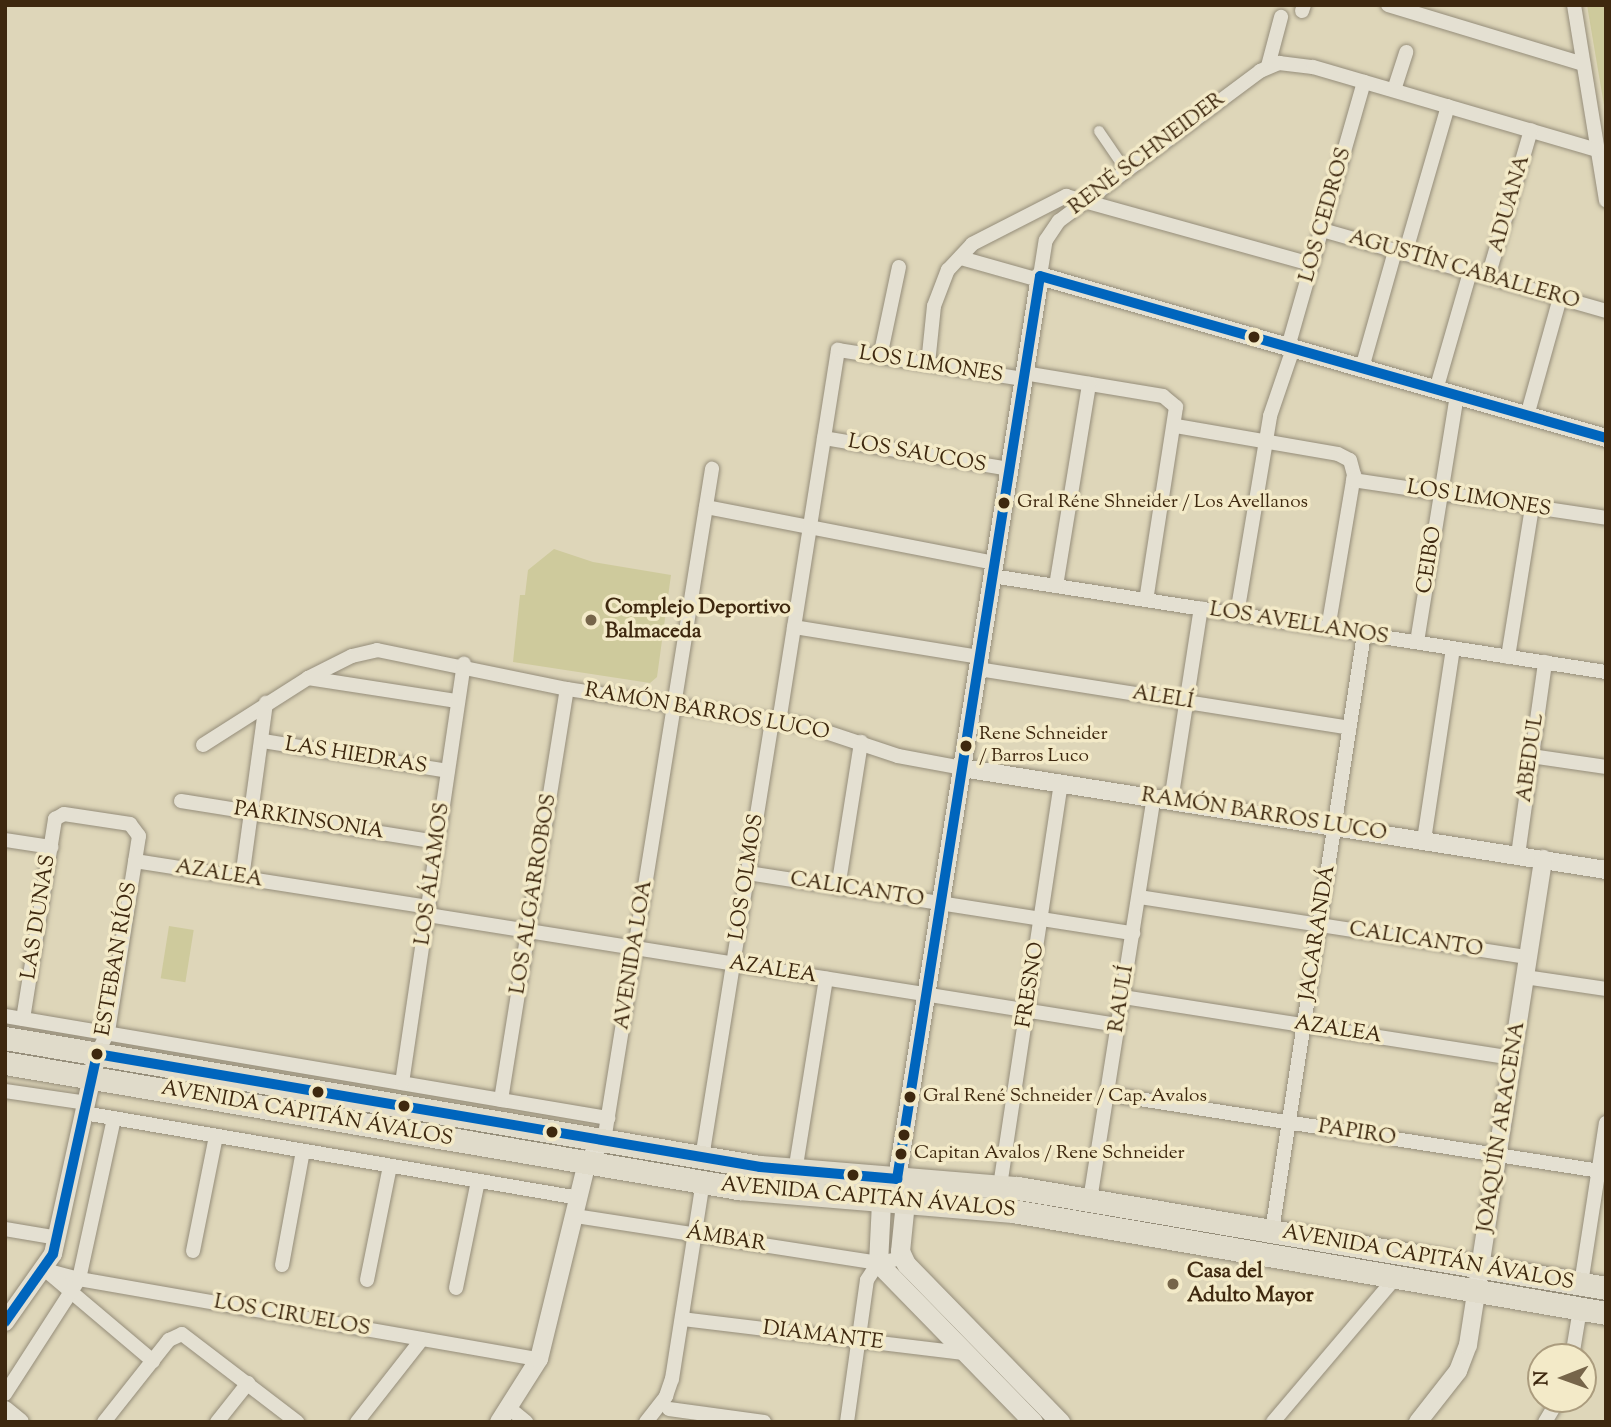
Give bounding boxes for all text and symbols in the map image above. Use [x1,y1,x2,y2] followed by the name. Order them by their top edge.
[1064,87,1230,221] street label: RENÉ SCHNEIDER
[1295,145,1357,285] street label: LOS CEDROS
[1484,152,1536,256] street label: ADUANA
[1346,225,1582,315] street label: AGUSTÍN CABALLERO
[1247,330,1261,344] unlabelled marker
[857,341,1005,389] street label: LOS LIMONES
[846,429,988,479] street label: LOS SAUCOS
[1405,475,1553,523] street label: LOS LIMONES
[1017,492,1308,514] place label: Gral Réne Shneider / Los Avellanos
[997,496,1011,510] marker: Gral Réne Shneider / Los Avellanos
[1412,525,1448,595] street label: CEIBO
[605,595,791,645] place label: Complejo Deportivo Balmaceda
[1208,597,1390,651] street label: LOS AVELLANOS
[583,612,599,628] marker: Complejo Deportivo Balmaceda
[583,678,831,746] street label: RAMÓN BARROS LUCO
[1130,681,1196,715] street label: ALELÍ
[1512,712,1550,804] street label: ABEDUL
[979,724,1108,768] place label: Rene Schneider / Barros Luco
[283,732,429,780] street label: LAS HIEDRAS
[959,739,973,753] marker: Rene Schneider / Barros Luco
[1140,783,1388,847] street label: RAMÓN BARROS LUCO
[506,792,562,996] street label: LOS ALGARROBOS
[232,797,386,845] street label: PARKINSONIA
[411,801,455,947] street label: LOS ÁLAMOS
[725,812,769,942] street label: LOS OLMOS
[17,853,61,981] street label: LAS DUNAS
[173,855,265,893] street label: AZALEA
[1295,864,1341,1002] street label: JACARANDÁ
[788,867,926,913] street label: CALICANTO
[610,878,658,1032] street label: AVENIDA LOA
[91,880,143,1038] street label: ESTEBAN RÍOS
[1347,917,1485,963] street label: CALICANTO
[1012,940,1050,1030] street label: FRESNO
[727,951,819,989] street label: AZALEA
[1104,964,1140,1034] street label: RAULÍ
[1292,1011,1384,1049] street label: AZALEA
[1473,1020,1531,1234] street label: JOAQUÍN ARACENA
[90,1047,104,1061] unlabelled marker
[159,1076,455,1152] street label: AVENIDA CAPITÁN ÁVALOS
[311,1085,325,1099] unlabelled marker
[923,1086,1207,1108] place label: Gral René Schneider / Cap. Avalos
[903,1090,917,1104] marker: Gral René Schneider / Cap. Avalos
[397,1099,411,1113] unlabelled marker
[1316,1114,1398,1152] street label: PAPIRO
[545,1125,559,1139] unlabelled marker
[897,1128,911,1142] unlabelled marker
[914,1143,1185,1165] place label: Capitan Avalos / Rene Schneider
[894,1147,908,1161] marker: Capitan Avalos / Rene Schneider
[846,1168,860,1182] unlabelled marker
[720,1173,1016,1223] street label: AVENIDA CAPITÁN ÁVALOS
[684,1220,768,1258] street label: ÁMBAR
[1280,1220,1576,1296] street label: AVENIDA CAPITÁN ÁVALOS
[1187,1259,1314,1309] place label: Casa del Adulto Mayor
[1165,1276,1181,1292] marker: Casa del Adulto Mayor
[212,1290,372,1342] street label: LOS CIRUELOS
[761,1316,885,1356] street label: DIAMANTE
[1527,1343,1597,1413] north arrow
[1529,1371,1556,1386] text: N

